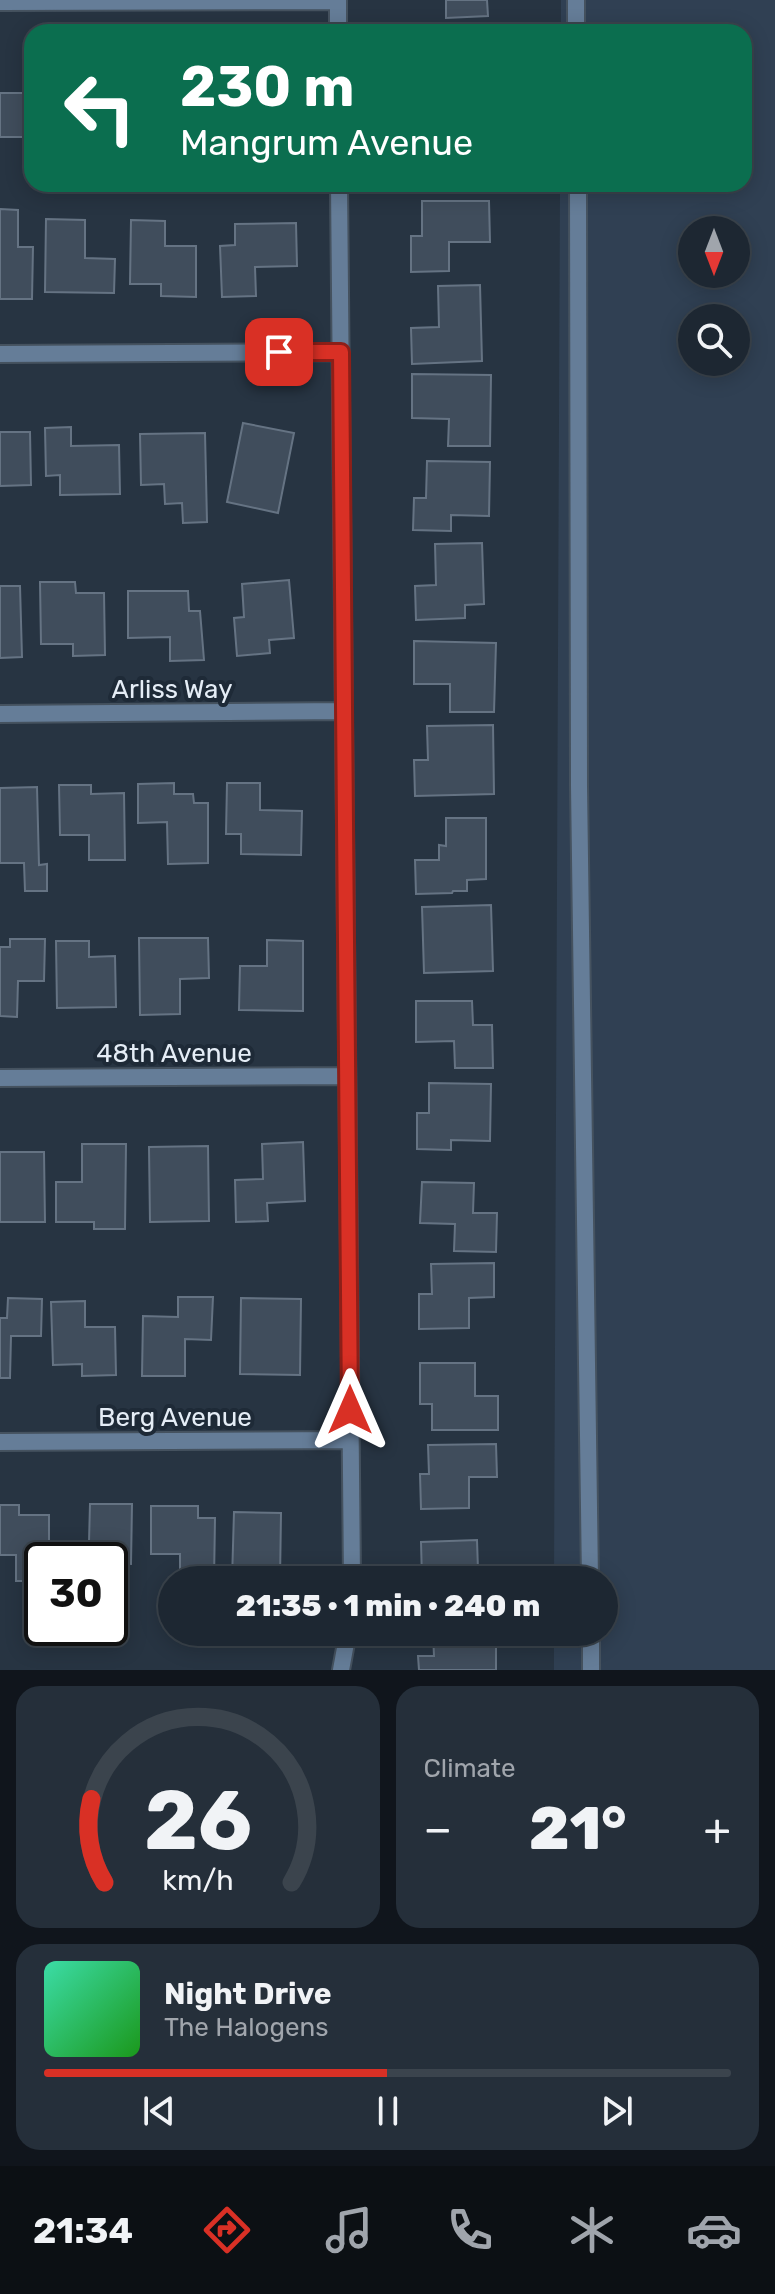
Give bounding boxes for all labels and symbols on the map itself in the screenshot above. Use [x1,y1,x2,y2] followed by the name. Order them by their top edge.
[678,216,750,288] north arrow
[245,318,313,386] pin
[111,674,233,705] street label: Arliss Way
[96,1038,252,1069] street label: 48th Avenue
[308,1368,392,1452] position arrow
[98,1402,252,1433] street label: Berg Avenue
[24,1542,128,1646] speed limit sign: 30

